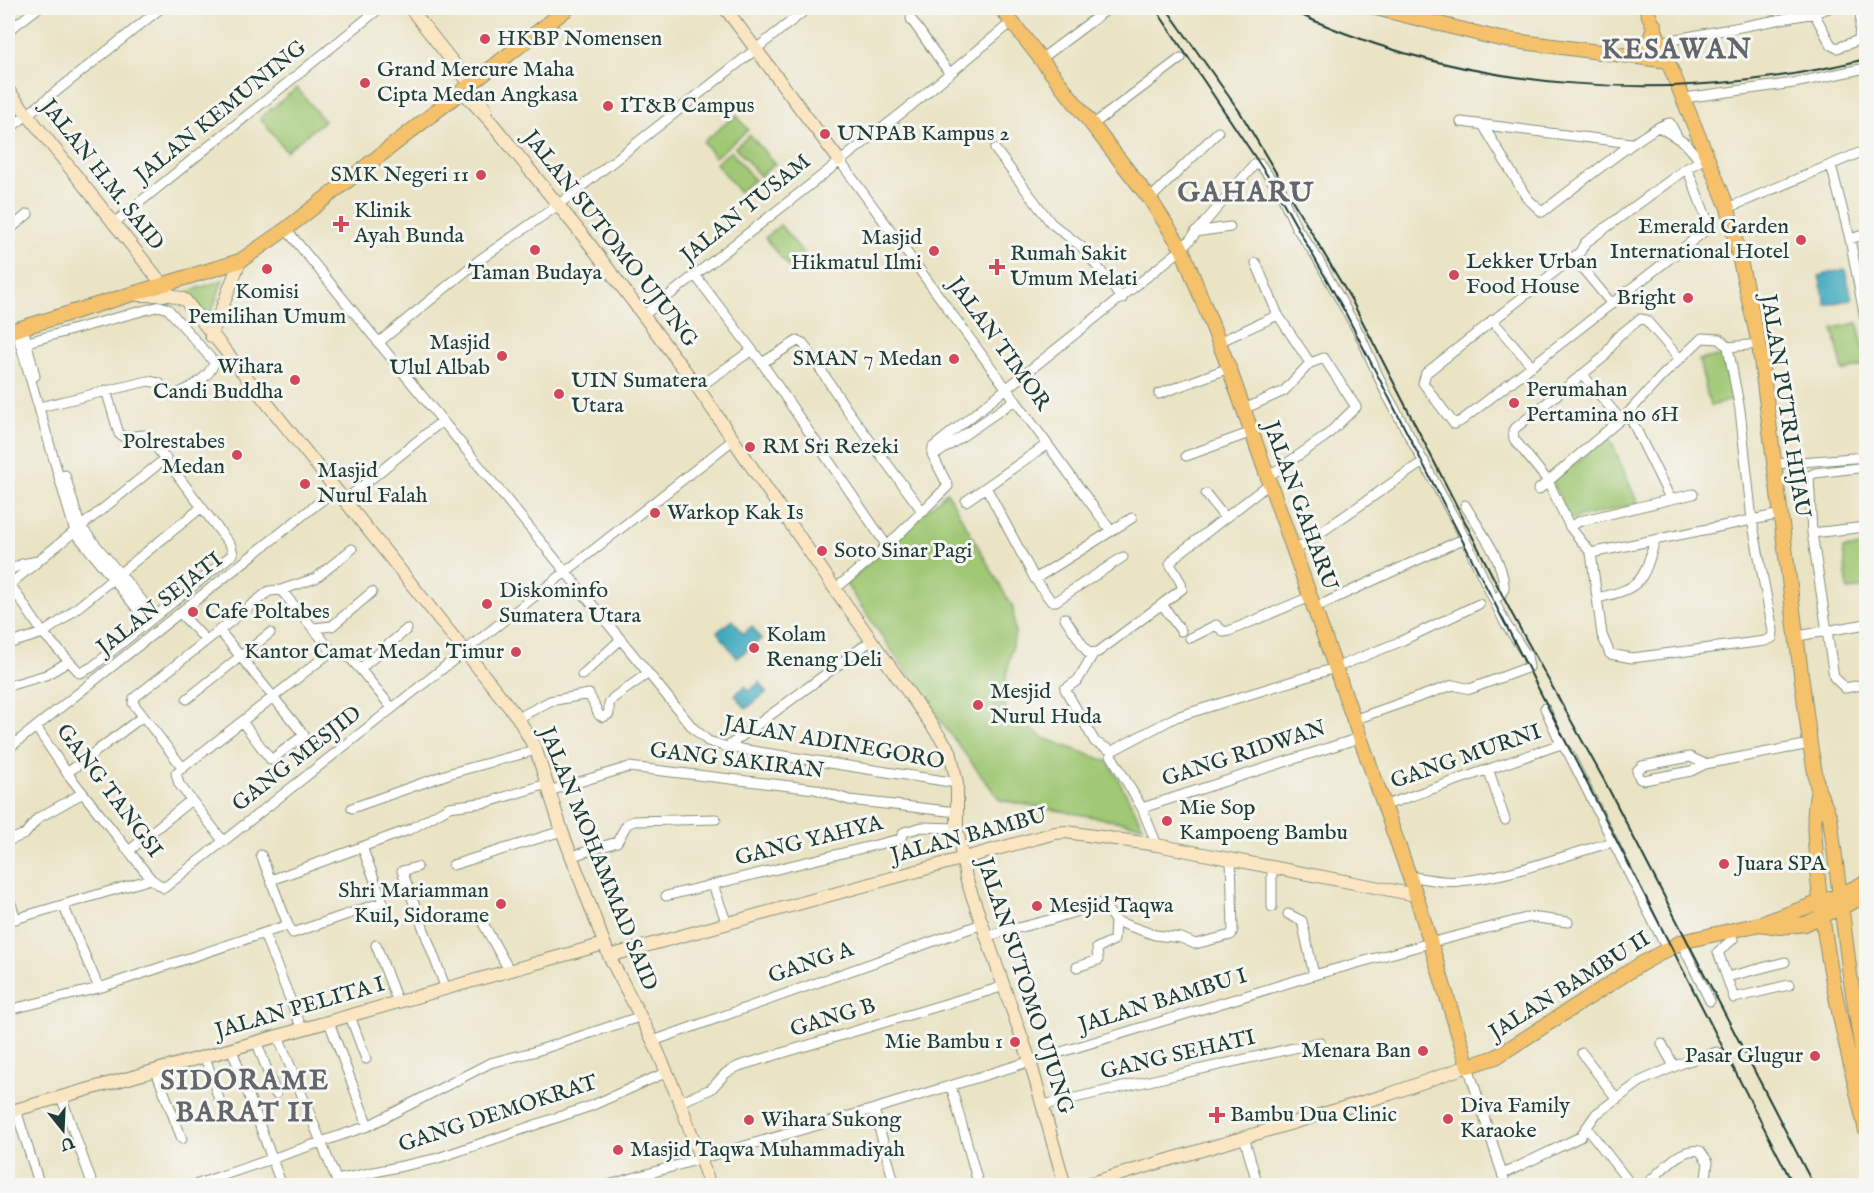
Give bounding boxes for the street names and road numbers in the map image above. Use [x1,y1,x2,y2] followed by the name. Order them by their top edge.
[127,34,313,192] street label: JALAN KEMUNING
[32,91,170,256] street label: JALAN H.M. SAID
[515,122,704,354] street label: JALAN SUTOMO UJUNG
[673,148,817,272] street label: JALAN TUSAM
[939,269,1058,417] street label: JALAN TIMOR
[1753,289,1817,520] street label: JALAN PUTRI HIJAU
[1255,415,1344,595] street label: JALAN GAHARU
[89,546,229,664] street label: JALAN SEJATI
[227,700,367,818] street label: GANG MESJID
[718,709,947,776] street label: JALAN ADINEGORO
[1159,714,1329,794] street label: GANG RIDWAN
[50,718,168,864] street label: GANG TANGSI
[1387,718,1545,796] street label: GANG MURNI
[531,720,664,995] street label: JALAN MOHAMMAD SAID
[648,736,826,786] street label: GANG SAKIRAN
[885,802,1051,871] street label: JALAN BAMBU
[732,809,887,873] street label: GANG YAHYA
[969,851,1080,1118] street label: JALAN SUTOMO UJUNG
[1482,925,1656,1048] street label: JALAN BAMBU II
[765,935,858,991] street label: GANG A
[1072,962,1251,1041] street label: JALAN BAMBU I
[209,970,388,1046] street label: JALAN PELITA I
[787,992,879,1044] street label: GANG B
[1098,1024,1258,1086] street label: GANG SEHATI
[395,1069,601,1159] street label: GANG DEMOKRAT

